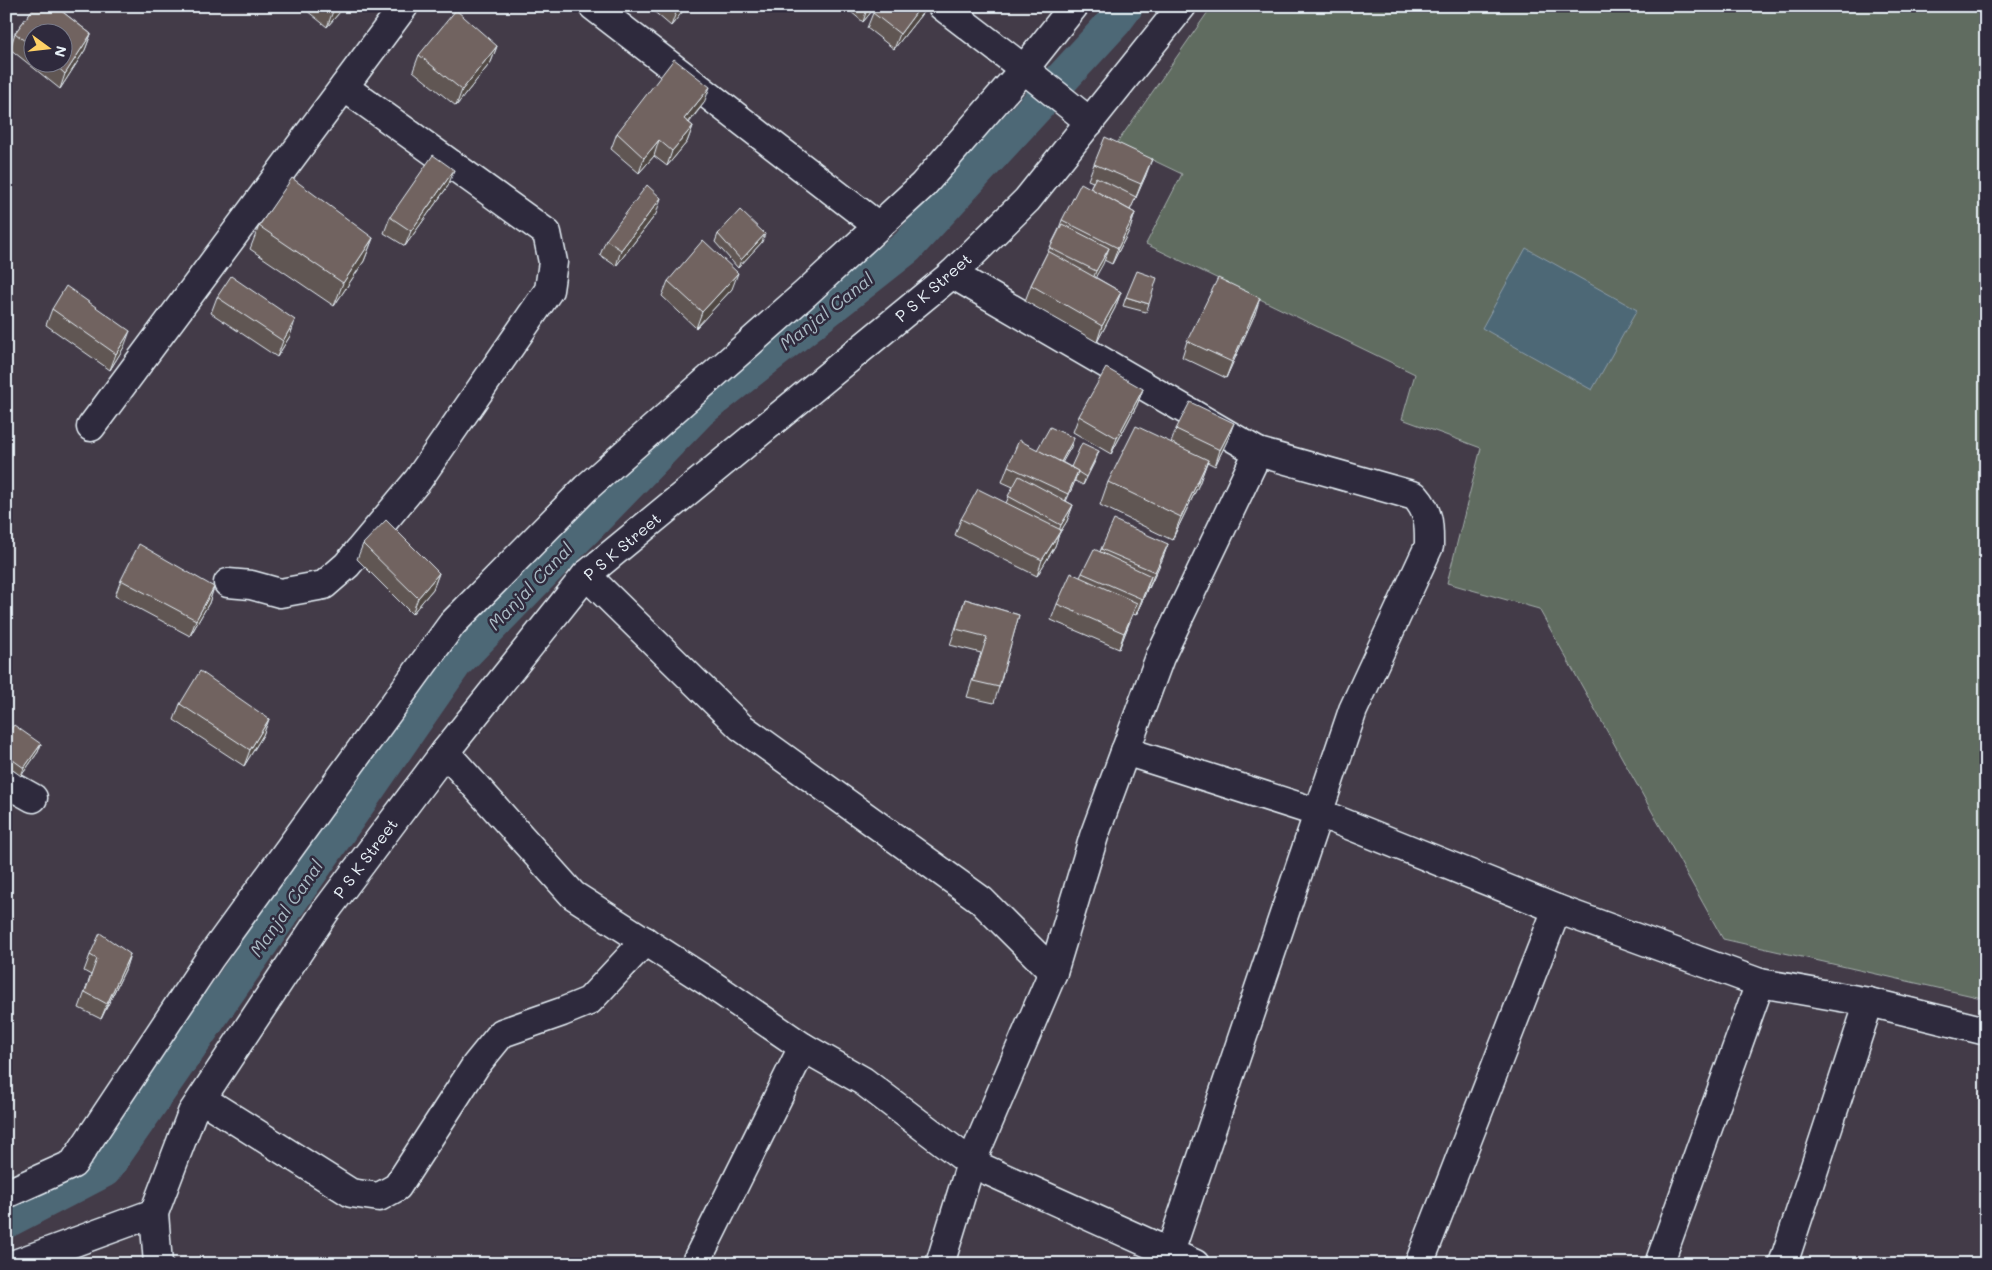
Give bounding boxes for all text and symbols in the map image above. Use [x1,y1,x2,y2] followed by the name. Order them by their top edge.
[22,22,72,72] north arrow
[50,44,72,59] text: N
[890,248,976,326] street label: P S K Street
[774,267,878,355] water label: Manjal Canal
[579,507,665,585] street label: P S K Street
[482,537,578,635] water label: Manjal Canal
[328,814,402,902] street label: P S K Street
[244,855,328,961] water label: Manjal Canal

